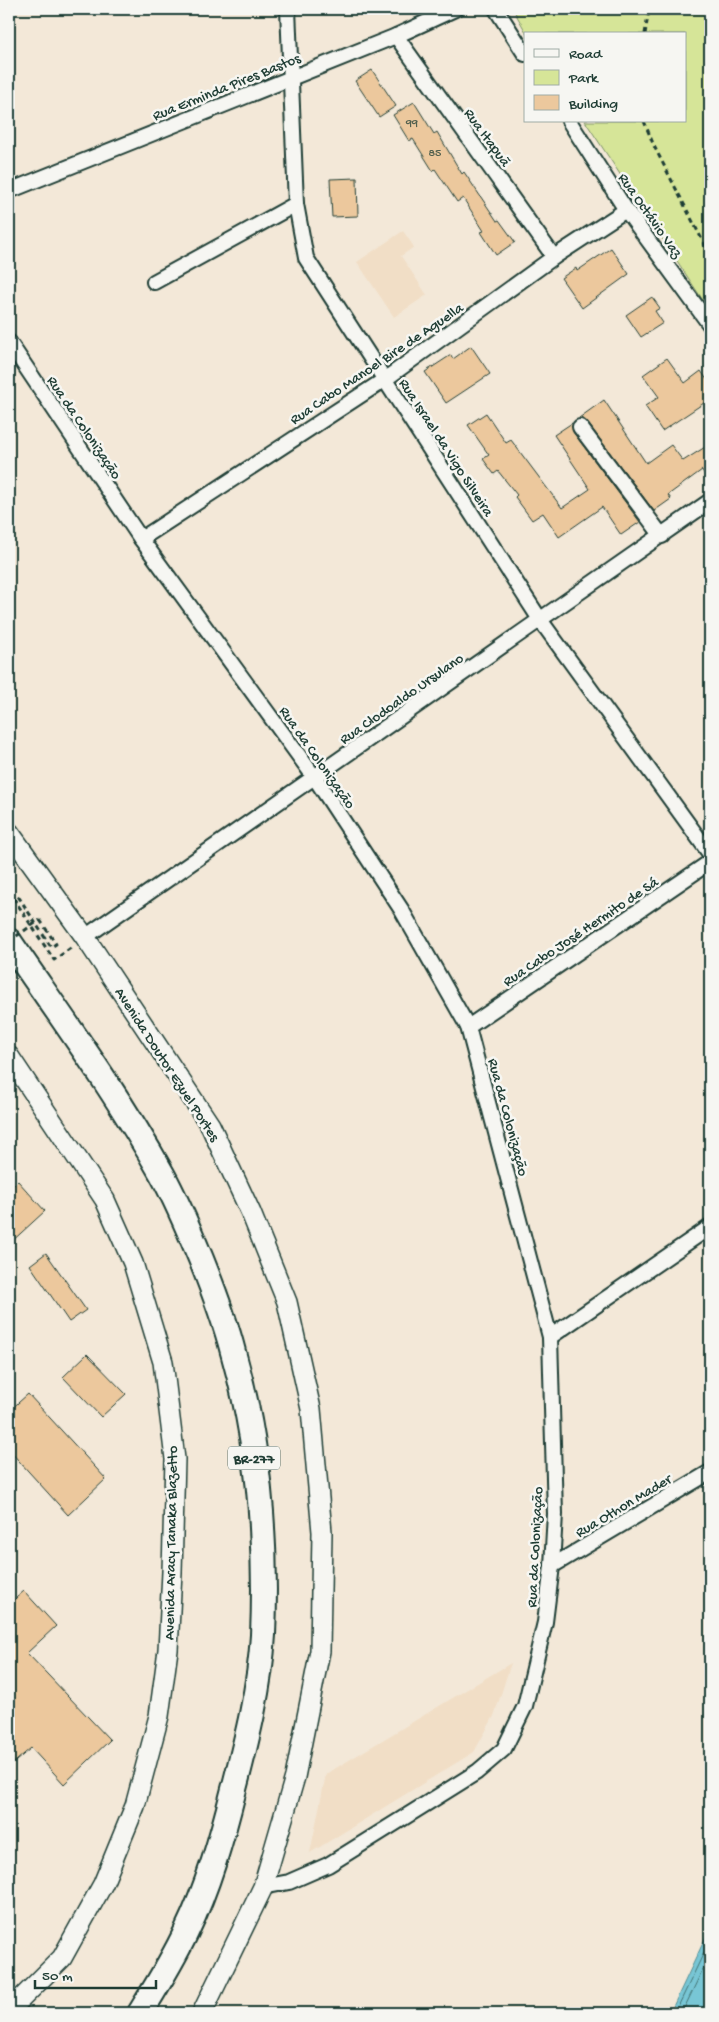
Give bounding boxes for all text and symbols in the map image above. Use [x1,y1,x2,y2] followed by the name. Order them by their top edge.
[524,32,686,122] legend
[569,46,603,64] text: Road
[150,50,304,126] street label: Rua Erminda Pires Bastos
[568,70,599,88] text: Park
[568,96,618,114] text: Building
[459,106,514,171] street label: Rua Itapuã
[405,117,418,131] house number: 99
[429,147,441,161] house number: 85
[613,170,686,263] street label: Rua Octávio Vaz
[287,299,468,430] street label: Rua Cabo Manoel Bire de Aguella
[42,373,125,483] street label: Rua da Colonização
[394,376,497,521] street label: Rua Israel da Vigo Silveira
[337,650,468,749] street label: Rua Clodoaldo Ursulano
[274,703,359,813] street label: Rua da Colonização
[500,874,663,991] street label: Rua Cabo José Hermito de Sá
[110,985,223,1146] street label: Avenida Doutor Ezuel Portes
[483,1057,531,1178] street label: Rua da Colonização
[161,1445,183,1640] street label: Avenida Aracy Tanaka Blazetto
[228,1446,280,1470] road number: BR-277
[573,1470,677,1543] street label: Rua Othon Mader
[524,1486,548,1608] street label: Rua da Colonização
[35,1957,156,1989] scale bar
[42,1968,73,1986] text: 50 m

